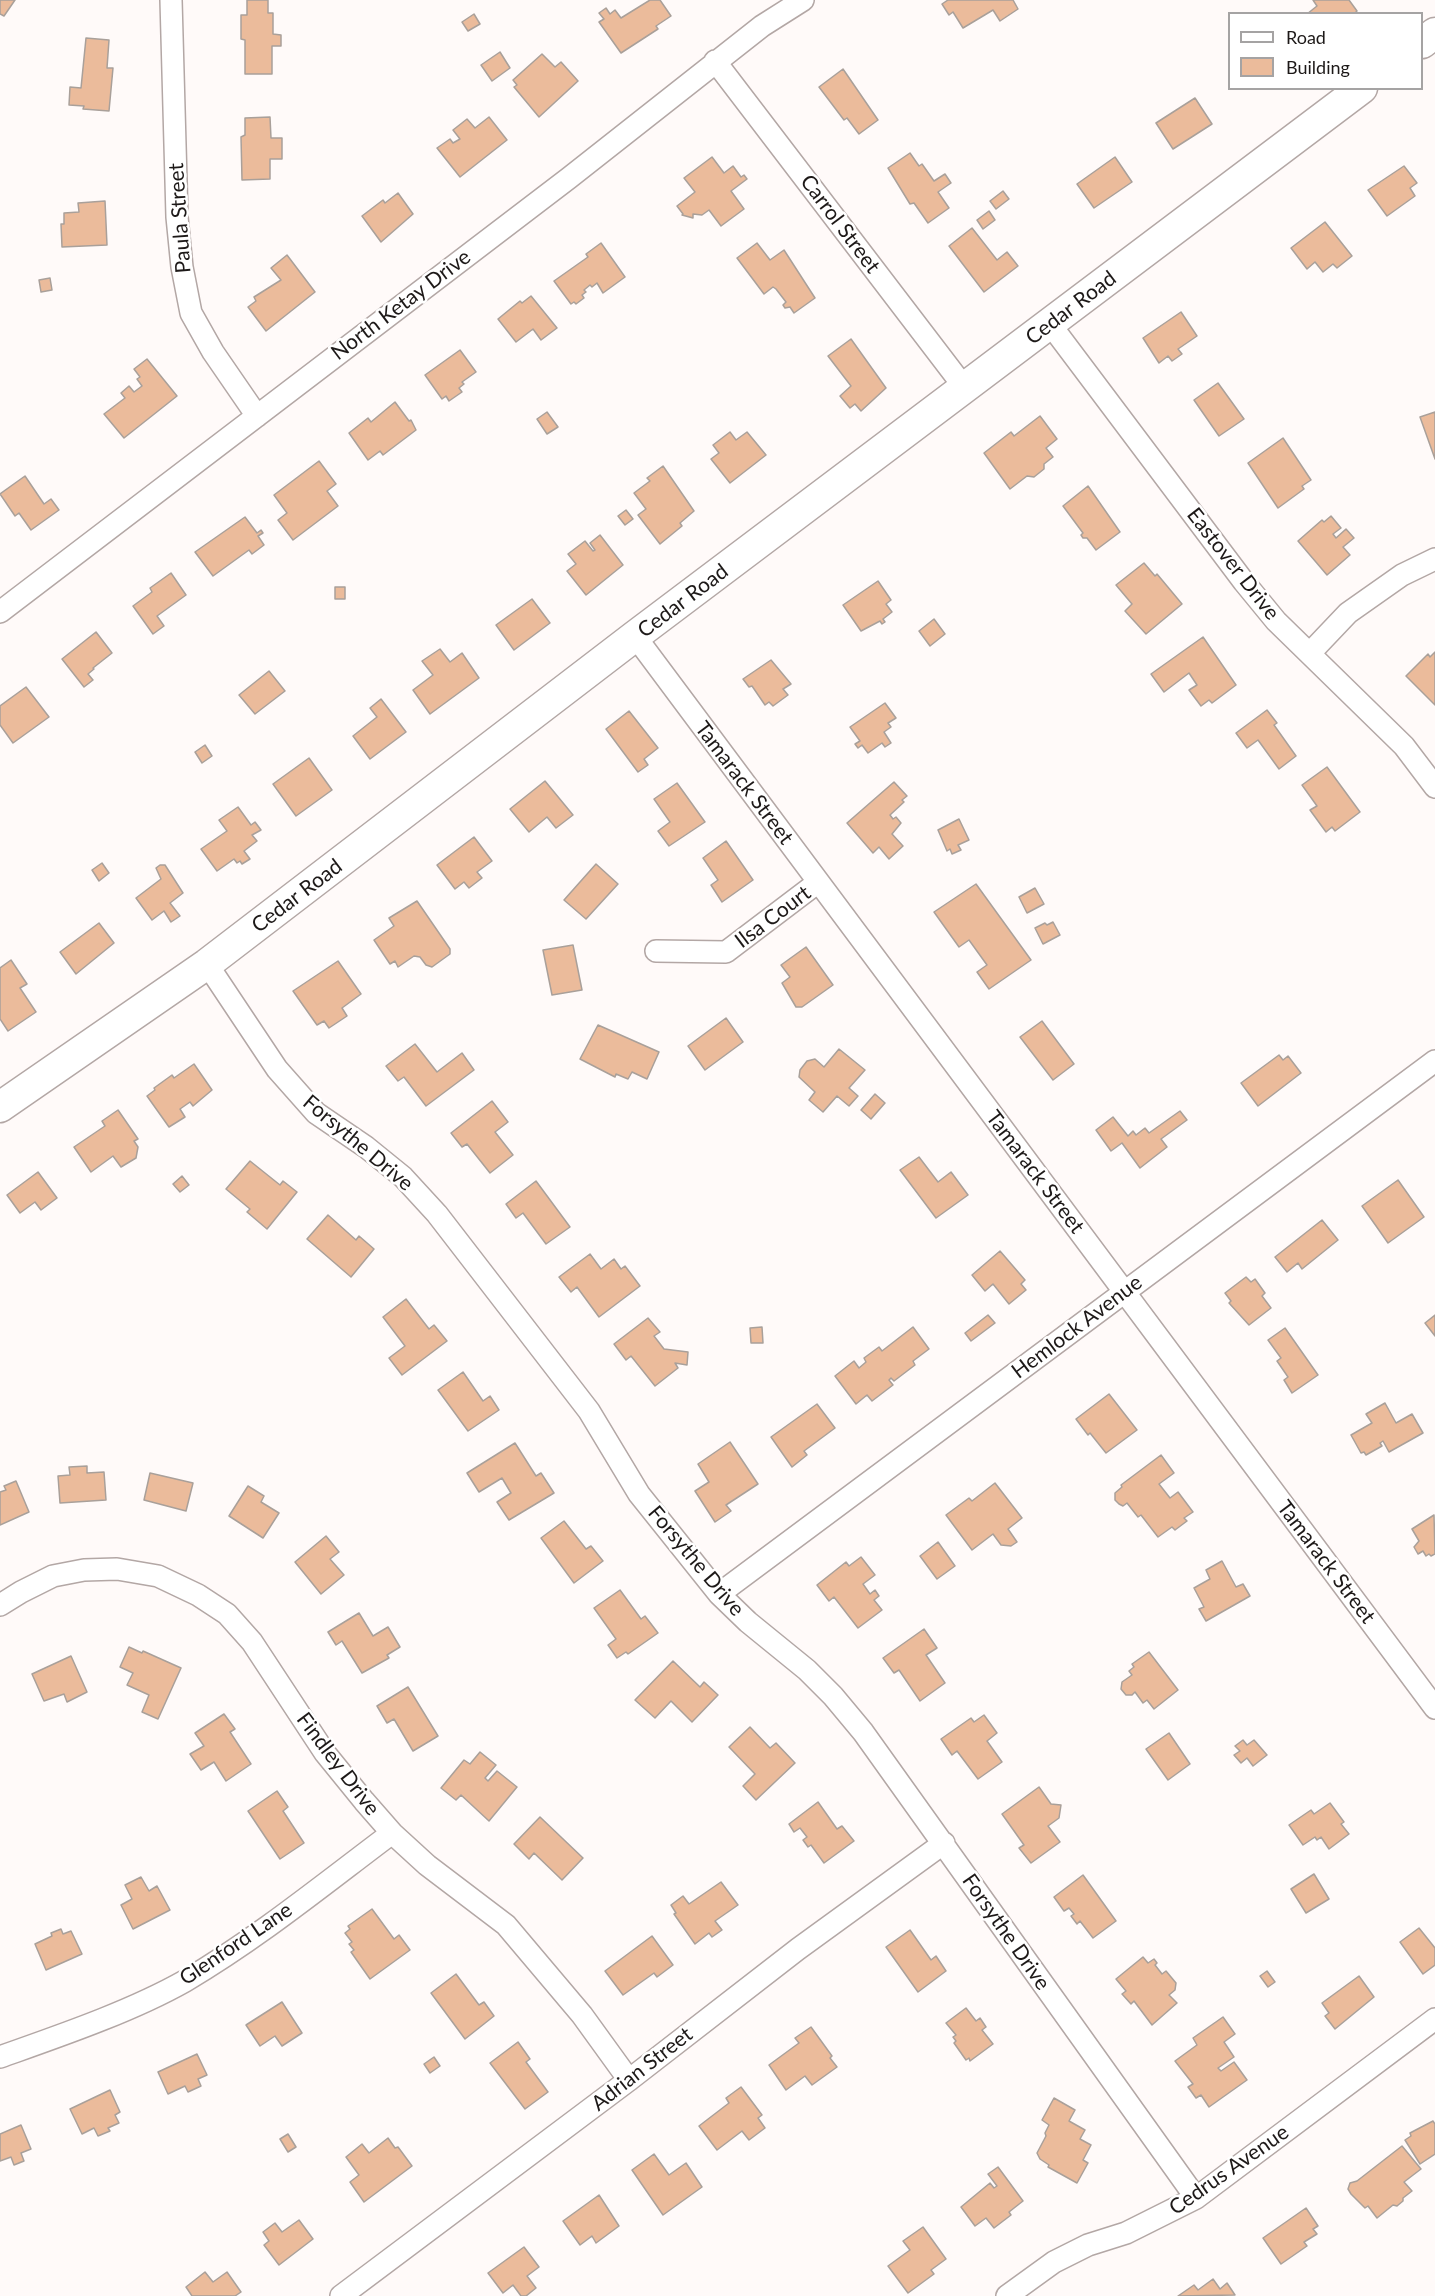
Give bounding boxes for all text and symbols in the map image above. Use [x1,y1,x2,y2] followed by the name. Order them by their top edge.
[1228,12,1423,90] legend
[1286,26,1326,48] text: Road
[1286,56,1350,78] text: Building
[164,162,196,274] street label: Paula Street
[795,170,885,278] street label: Carrol Street
[326,244,476,366] street label: North Ketay Drive
[1021,266,1121,350] street label: Cedar Road
[1181,503,1285,625] street label: Eastover Drive
[633,559,733,643] street label: Cedar Road
[690,717,798,849] street label: Tamarack Street
[247,854,347,938] street label: Cedar Road
[730,880,816,954] street label: Ilsa Court
[298,1090,418,1196] street label: Forsythe Drive
[981,1106,1089,1238] street label: Tamarack Street
[1007,1270,1147,1384] street label: Hemlock Avenue
[1272,1496,1380,1628] street label: Tamarack Street
[643,1501,749,1621] street label: Forsythe Drive
[291,1708,385,1820] street label: Findley Drive
[957,1869,1055,1995] street label: Forsythe Drive
[175,1897,297,1991] street label: Glenford Lane
[586,2022,698,2116] street label: Adrian Street
[1164,2120,1294,2220] street label: Cedrus Avenue

